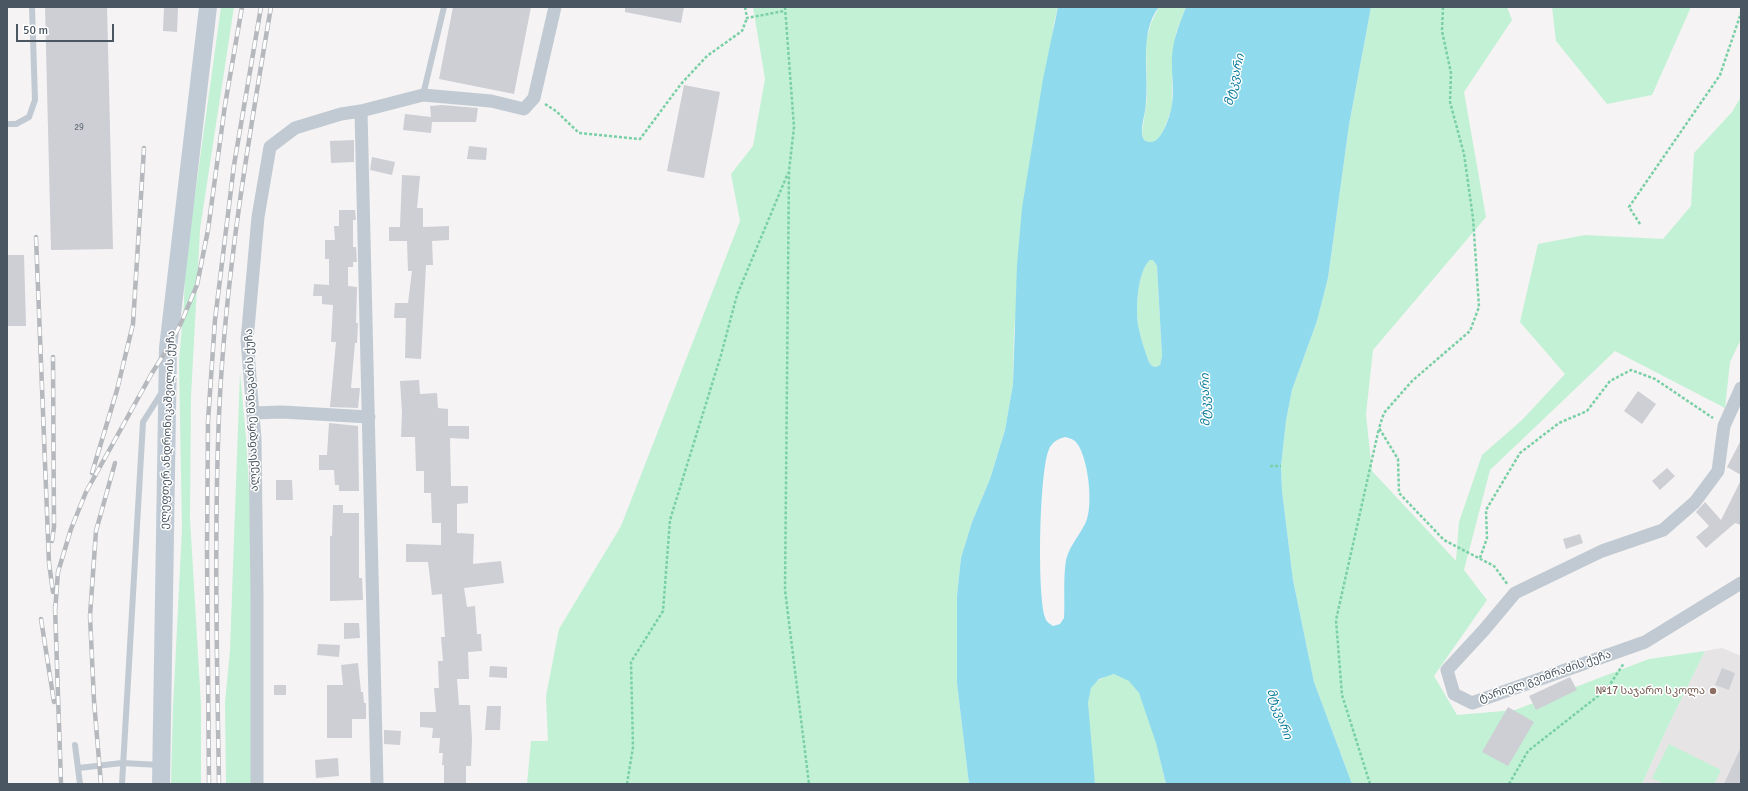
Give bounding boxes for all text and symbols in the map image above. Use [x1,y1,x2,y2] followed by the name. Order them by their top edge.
[18,16,116,42] scale bar
[23,23,48,38] text: 50 m
[1222,53,1248,107] water label: მტკვარი
[74,123,84,133] house number: 29
[243,328,261,492] street label: ალექსანდრე მანაგაძის ქუჩა
[158,330,178,530] street label: ელეფთერ ანდრონიკაშვილის ქუჩა
[1198,373,1214,427] water label: მტკვარი
[1477,648,1613,706] street label: ტარიელ გვიმრაძის ქუჩა
[1596,684,1705,698] place label: №17 საჯარო სკოლა
[1708,686,1718,696] marker: №17 საჯარო სკოლა
[1263,687,1295,741] water label: მტკვარი

